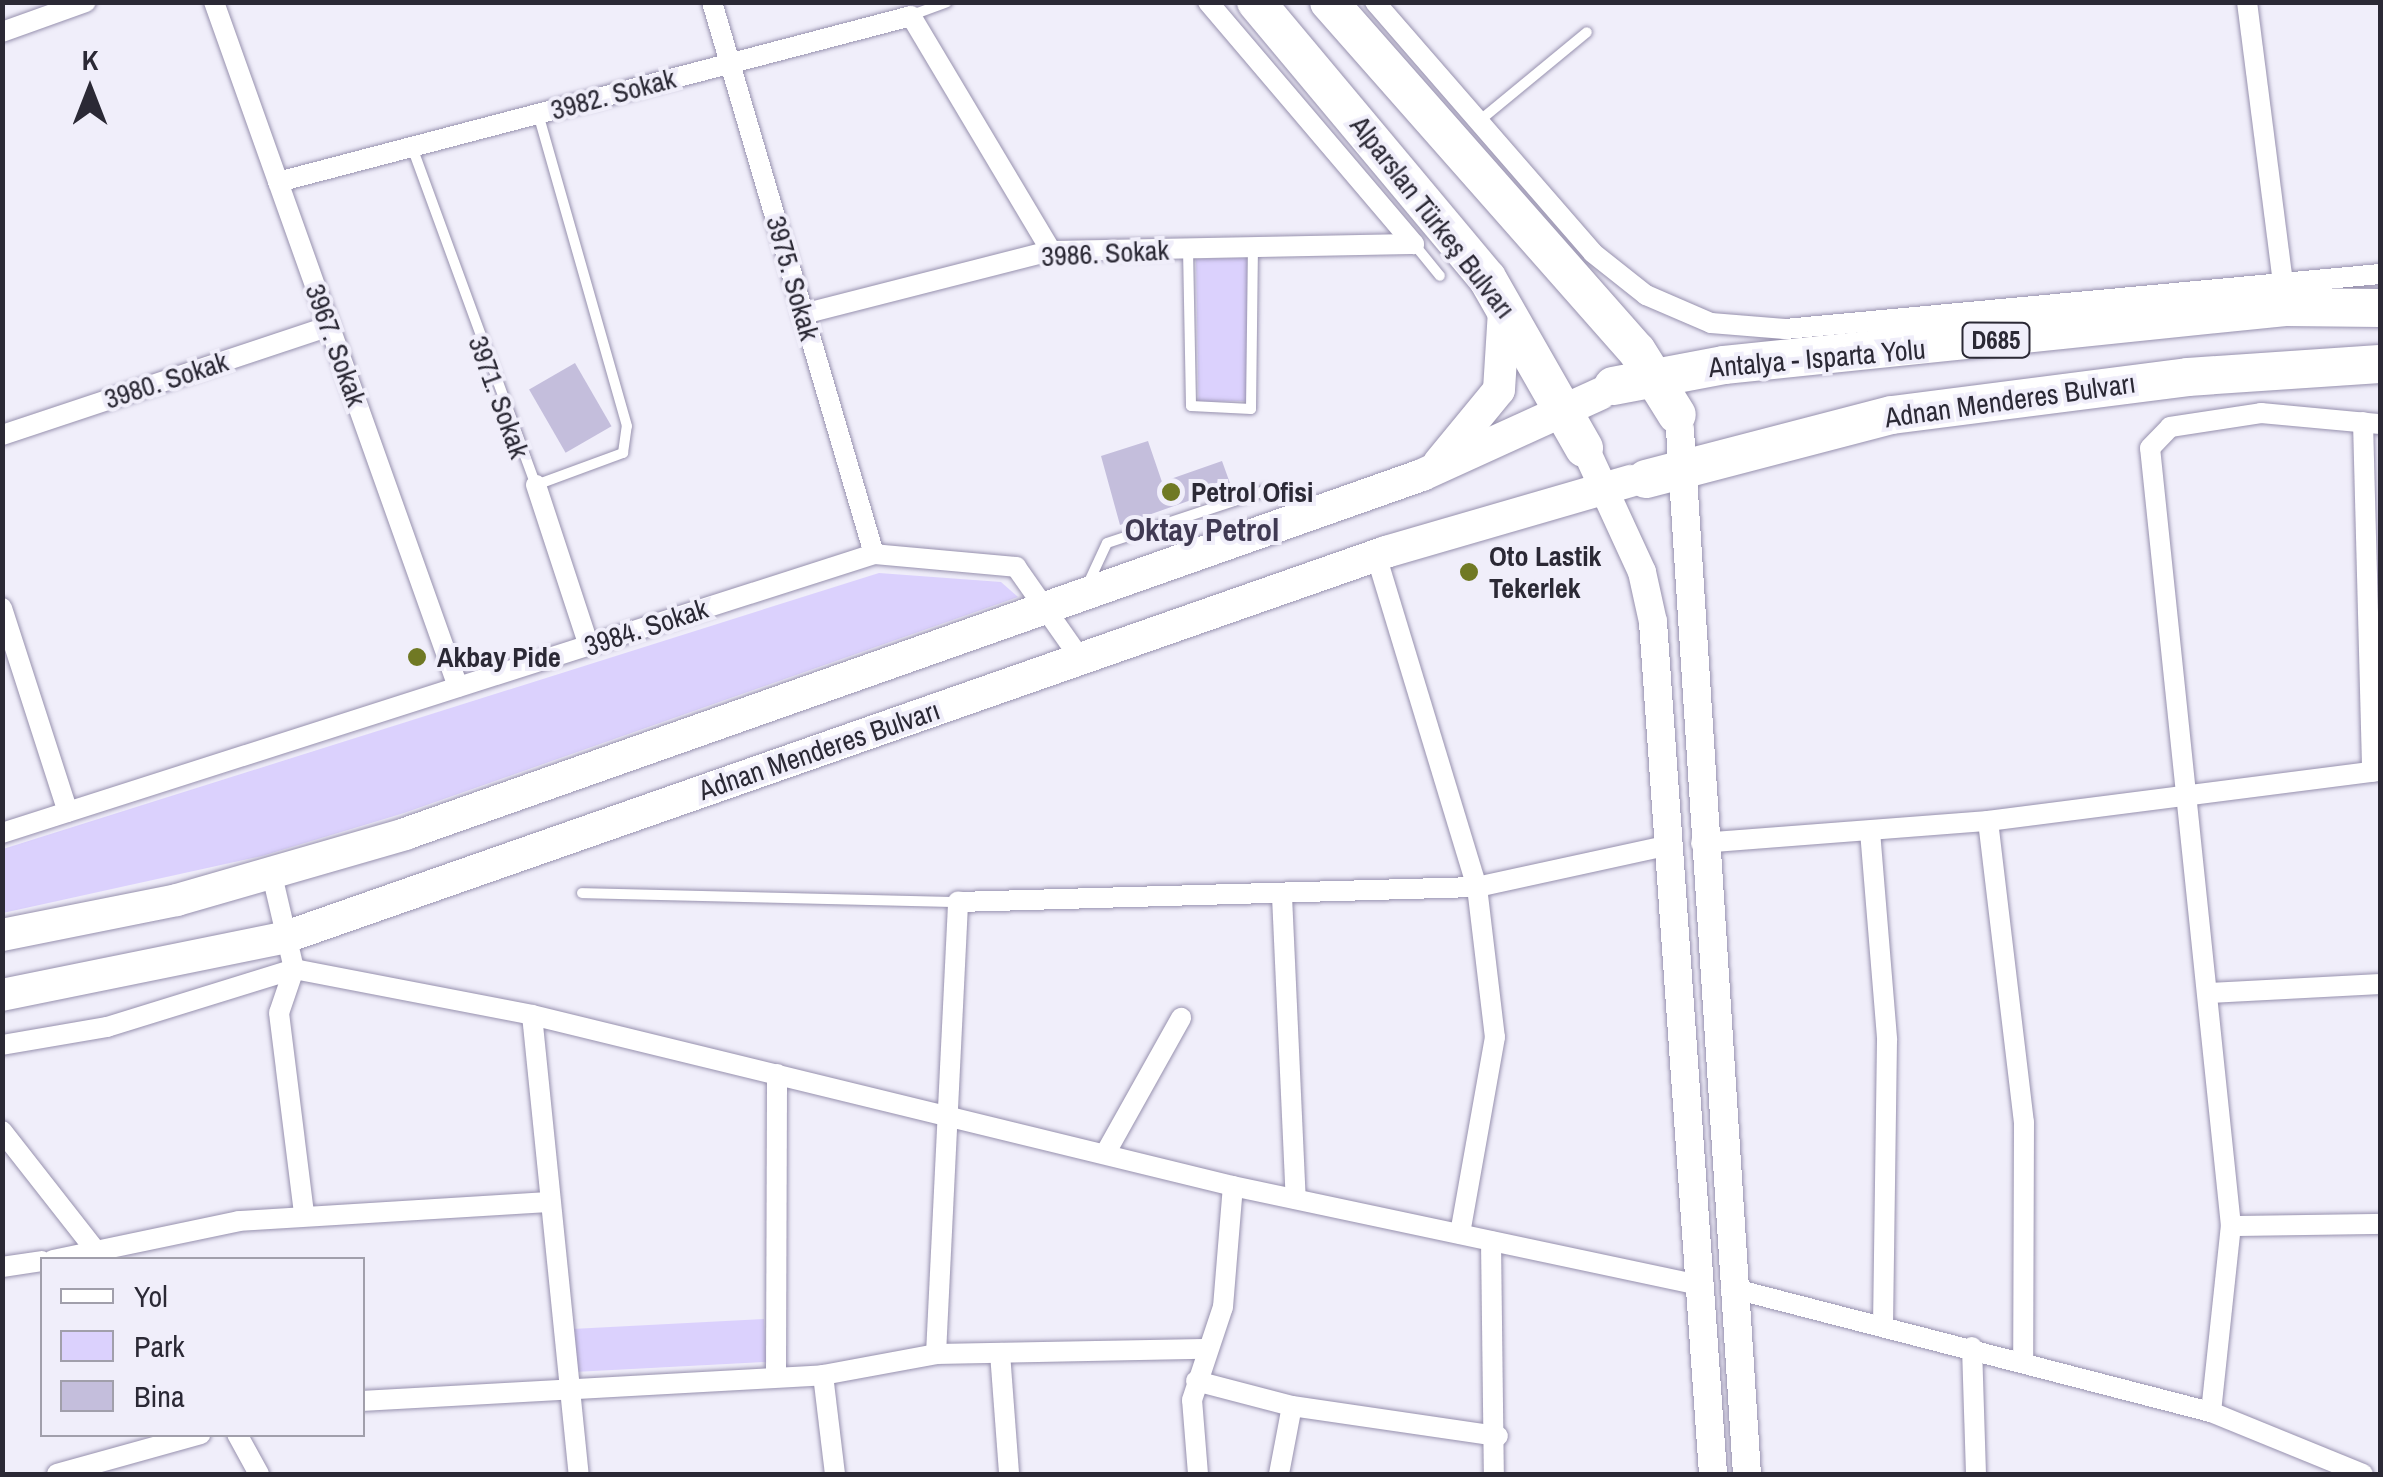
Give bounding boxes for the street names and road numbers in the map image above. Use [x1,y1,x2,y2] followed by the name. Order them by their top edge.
[547,61,679,127] street label: 3982. Sokak
[1343,109,1523,325] street label: Alparslan Türkeş Bulvarı
[759,212,827,344] street label: 3975. Sokak
[1040,233,1170,273] street label: 3986. Sokak
[298,279,374,411] street label: 3967. Sokak
[1961,320,2031,360] road number: D685
[461,331,537,463] street label: 3971. Sokak
[1707,332,1927,384] street label: Antalya - Isparta Yolu
[100,344,232,416] street label: 3980. Sokak
[1883,366,2137,434] street label: Adnan Menderes Bulvarı
[580,591,712,663] street label: 3984. Sokak
[694,693,944,807] street label: Adnan Menderes Bulvarı

